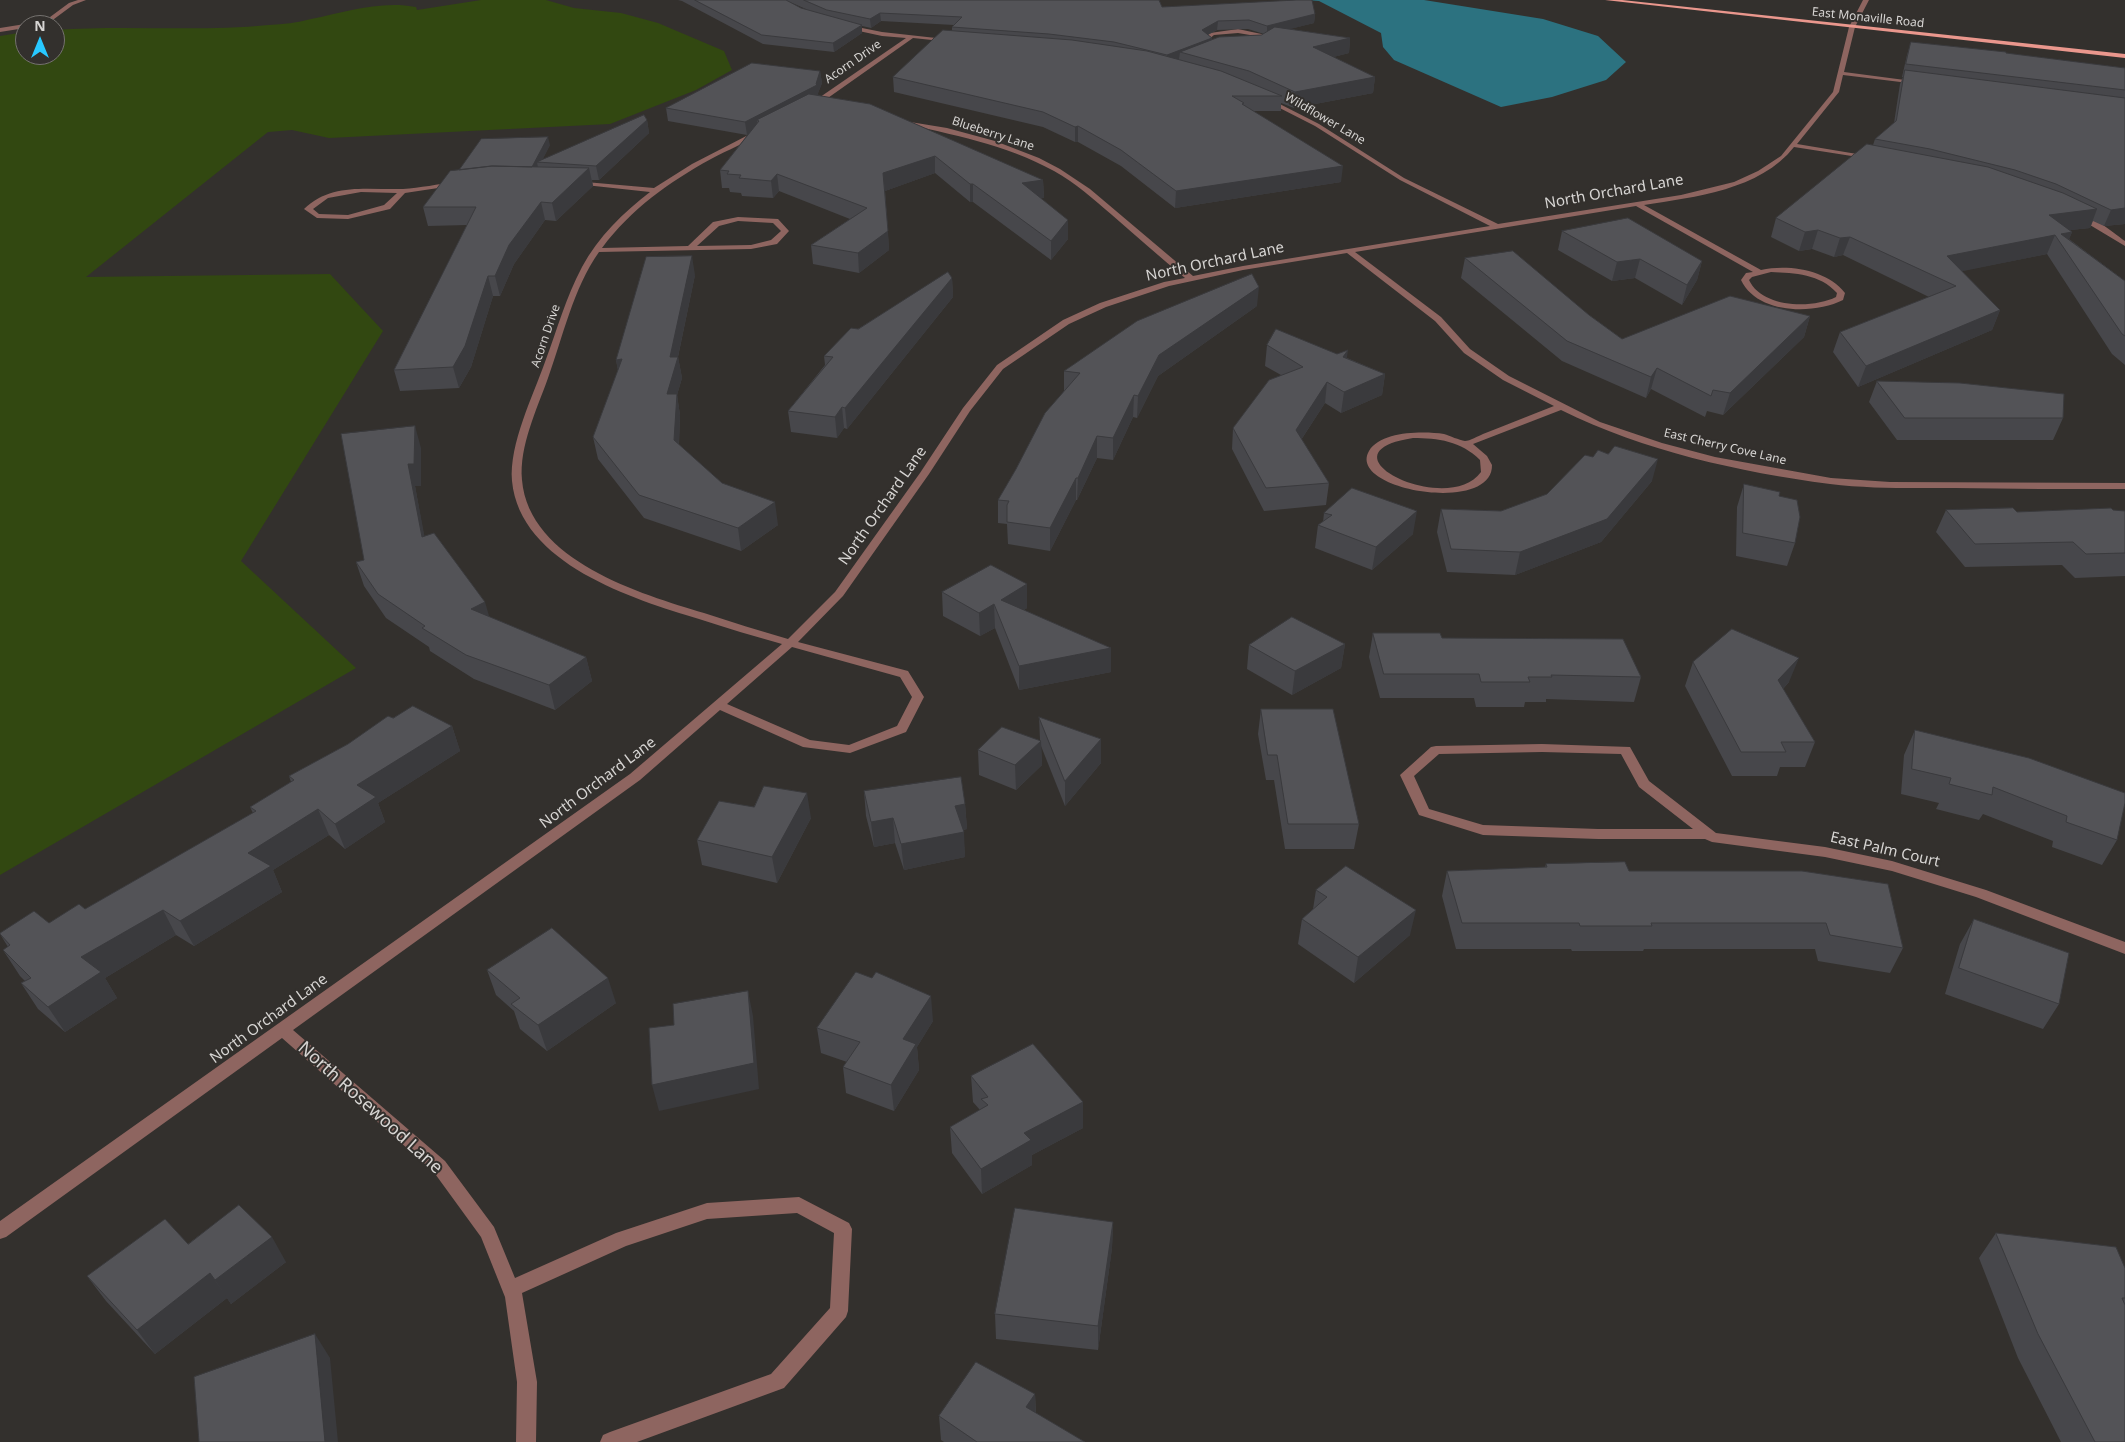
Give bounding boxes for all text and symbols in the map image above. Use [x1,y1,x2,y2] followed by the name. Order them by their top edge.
[1811,5,1925,31] street label: East Monaville Road
[15,15,65,65] north arrow
[34,16,46,35] text: N
[822,37,884,87] street label: Acorn Drive
[1282,90,1368,148] street label: Wildflower Lane
[950,114,1036,154] street label: Blueberry Lane
[1543,171,1685,213] street label: North Orchard Lane
[1144,239,1286,285] street label: North Orchard Lane
[528,303,564,369] street label: Acorn Drive
[1662,426,1788,468] street label: East Cherry Cove Lane
[835,443,931,569] street label: North Orchard Lane
[536,733,660,833] street label: North Orchard Lane
[1828,829,1942,871] street label: East Palm Court
[207,970,331,1068] street label: North Orchard Lane
[293,1037,447,1179] street label: North Rosewood Lane

